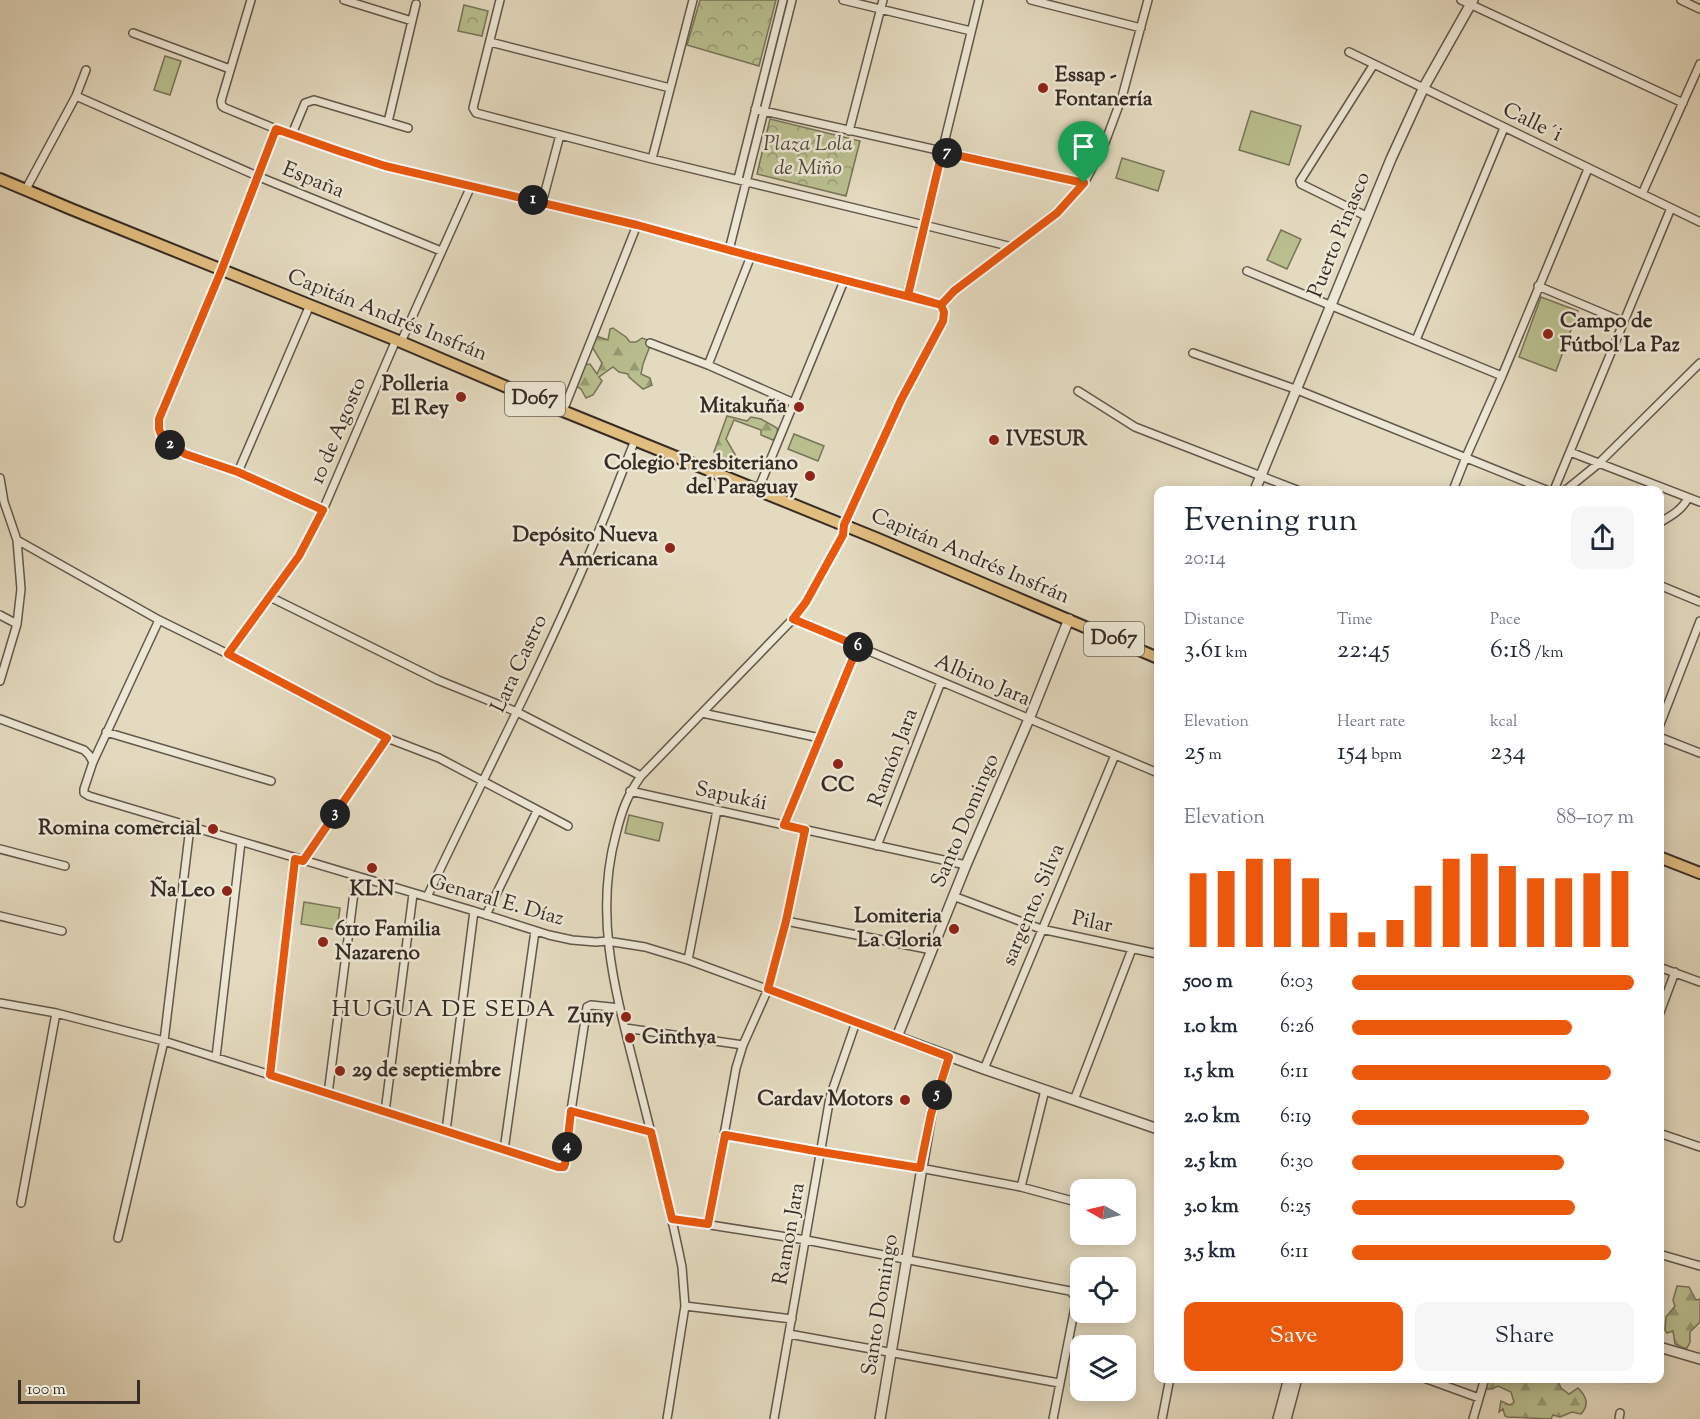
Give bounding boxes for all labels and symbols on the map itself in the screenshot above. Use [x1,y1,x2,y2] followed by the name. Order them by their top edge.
[1055,61,1153,115] place label: Essap - Fontanería
[1036,81,1050,95] marker: Essap - Fontanería
[1497,96,1567,150] street label: Calle´i
[1058,121,1109,183] pin
[763,130,853,184] park label: Plaza Lola de Miño
[932,138,962,168] pin: 7
[278,155,349,207] street label: España
[1301,168,1379,302] street label: Puerto Pinasco
[518,185,548,215] pin: 1
[282,262,492,370] street label: Capitán Andrés Insfrán
[1560,307,1680,361] place label: Campo de Fútbol La Paz
[1541,327,1555,341] marker: Campo de Fútbol La Paz
[382,370,450,424] place label: Polleria El Rey
[303,373,375,489] street label: 10 de Agosto
[505,382,565,416] road number: D067
[454,390,468,404] marker: Polleria El Rey
[700,392,787,422] place label: Mitakuña
[792,400,806,414] marker: Mitakuña
[1006,425,1088,455] place label: IVESUR
[155,430,185,460] pin: 2
[987,433,1001,447] marker: IVESUR
[604,449,799,503] place label: Colegio Presbiteriano del Paraguay
[803,469,817,483] marker: Colegio Presbiteriano del Paraguay
[866,501,1074,613] street label: Capitán Andrés Insfrán
[513,521,658,575] place label: Depósito Nueva Americana
[663,541,677,555] marker: Depósito Nueva Americana
[484,610,556,718] street label: Lara Castro
[1084,622,1144,656] road number: D067
[843,632,873,662] pin: 6
[929,647,1035,715] street label: Albino Jara
[861,704,927,812] street label: Ramón Jara
[924,749,1008,893] street label: Santo Domingo
[831,757,845,771] marker: CC
[821,771,855,801] place label: CC
[692,775,770,819] street label: Sapukái
[320,799,350,829] pin: 3
[38,814,201,844] place label: Romina comercial
[206,822,220,836] marker: Romina comercial
[995,839,1073,971] street label: sargento. Silva
[365,861,379,875] marker: KLN
[425,867,567,935] street label: Genaral E. Díaz
[350,875,395,905] place label: KLN
[150,876,216,906] place label: Ña Leo
[220,884,234,898] marker: Ña Leo
[854,902,942,956] place label: Lomiteria La Gloria
[1069,904,1115,942] street label: Pilar
[335,915,441,969] place label: 6110 Familia Nazareno
[947,922,961,936] marker: Lomiteria La Gloria
[316,935,330,949] marker: 6110 Familia Nazareno
[331,993,557,1027] district label: HUGUA DE SEDA
[568,1002,615,1032] place label: Zuny
[619,1010,633,1024] marker: Zuny
[642,1023,717,1053] place label: Cinthya
[623,1031,637,1045] marker: Cinthya
[352,1056,501,1086] place label: 29 de septiembre
[333,1064,347,1078] marker: 29 de septiembre
[922,1080,952,1110] pin: 5
[757,1085,893,1115] place label: Cardav Motors
[898,1093,912,1107] marker: Cardav Motors
[552,1132,582,1162] pin: 4
[1070,1179,1136,1245] north arrow
[766,1180,814,1287] street label: Ramon Jara
[855,1232,907,1378] street label: Santo Domingo
[18,1377,140,1404] scale bar

